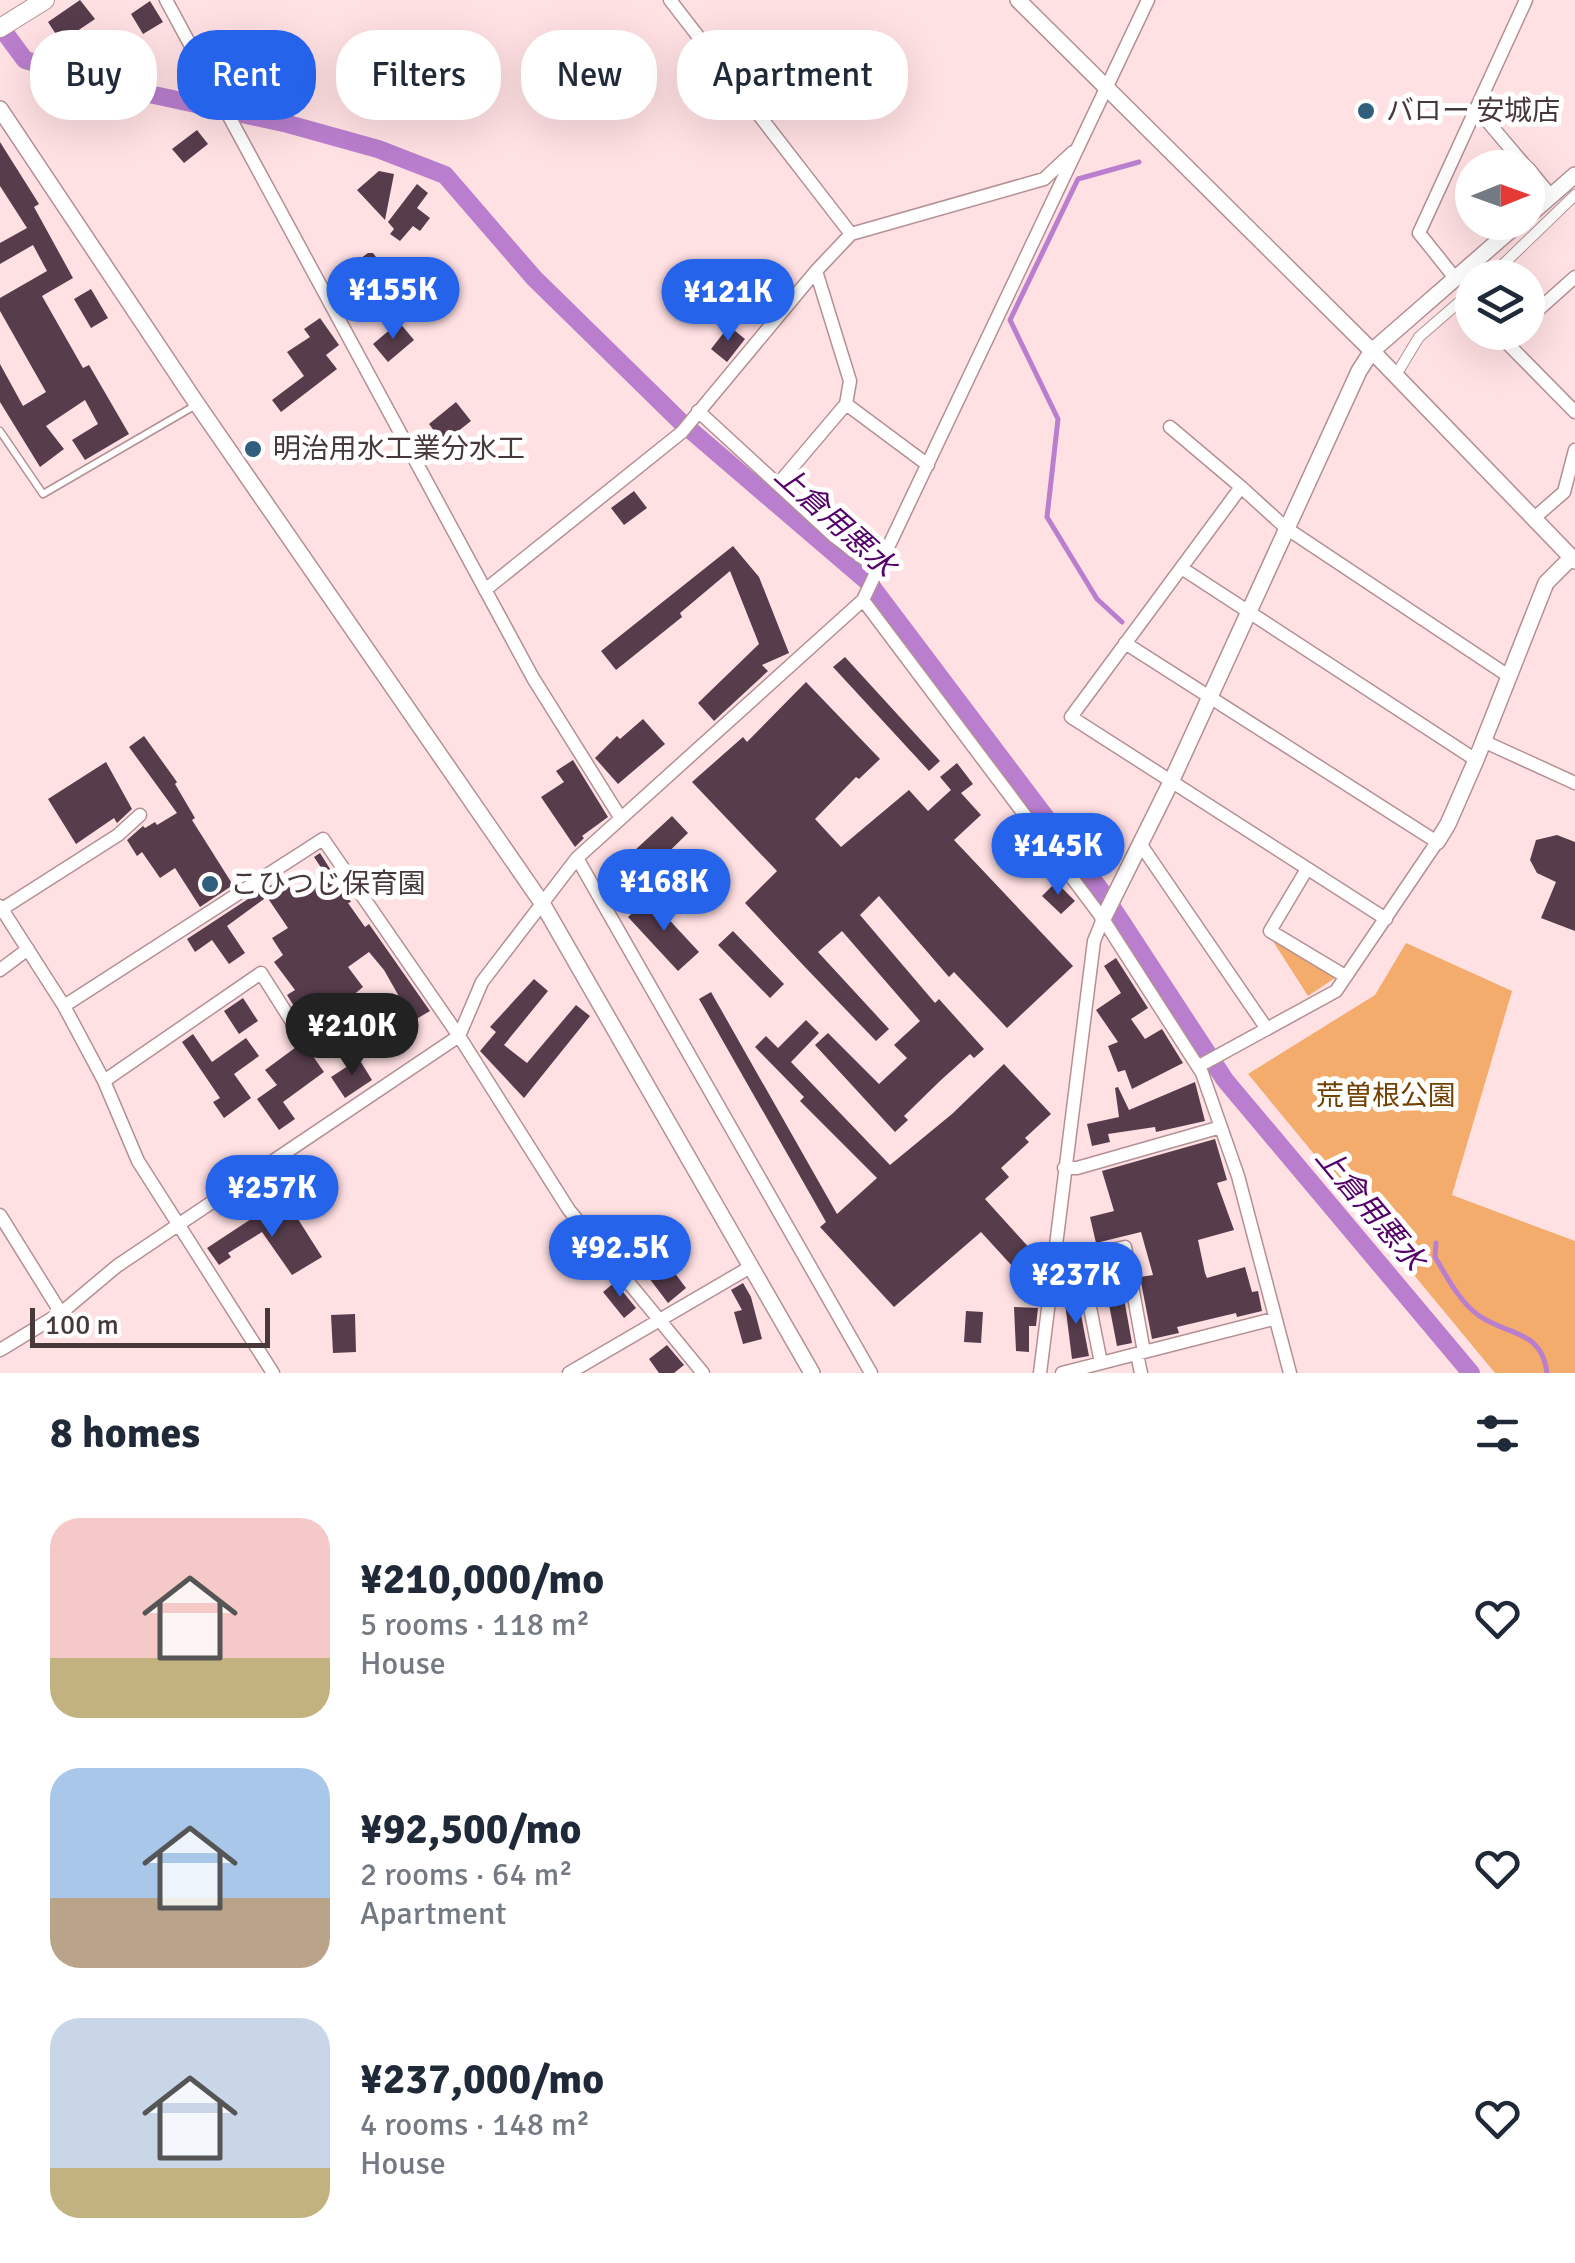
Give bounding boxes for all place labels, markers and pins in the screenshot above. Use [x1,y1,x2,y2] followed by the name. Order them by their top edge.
[1386,94,1560,128] place label: バロー 安城店
[1355,100,1377,122] marker: バロー 安城店
[323,257,463,342] pin: ¥155K
[658,259,798,344] pin: ¥121K
[273,432,525,466] place label: 明治用水工業分水工
[242,438,264,460] marker: 明治用水工業分水工
[988,813,1128,898] pin: ¥145K
[594,849,734,934] pin: ¥168K
[230,867,426,901] place label: こひつじ保育園
[199,873,221,895] marker: こひつじ保育園
[282,993,422,1078] pin: ¥210K
[202,1155,342,1240] pin: ¥257K
[539,1215,701,1300] pin: ¥92.5K
[1006,1242,1146,1327] pin: ¥237K

